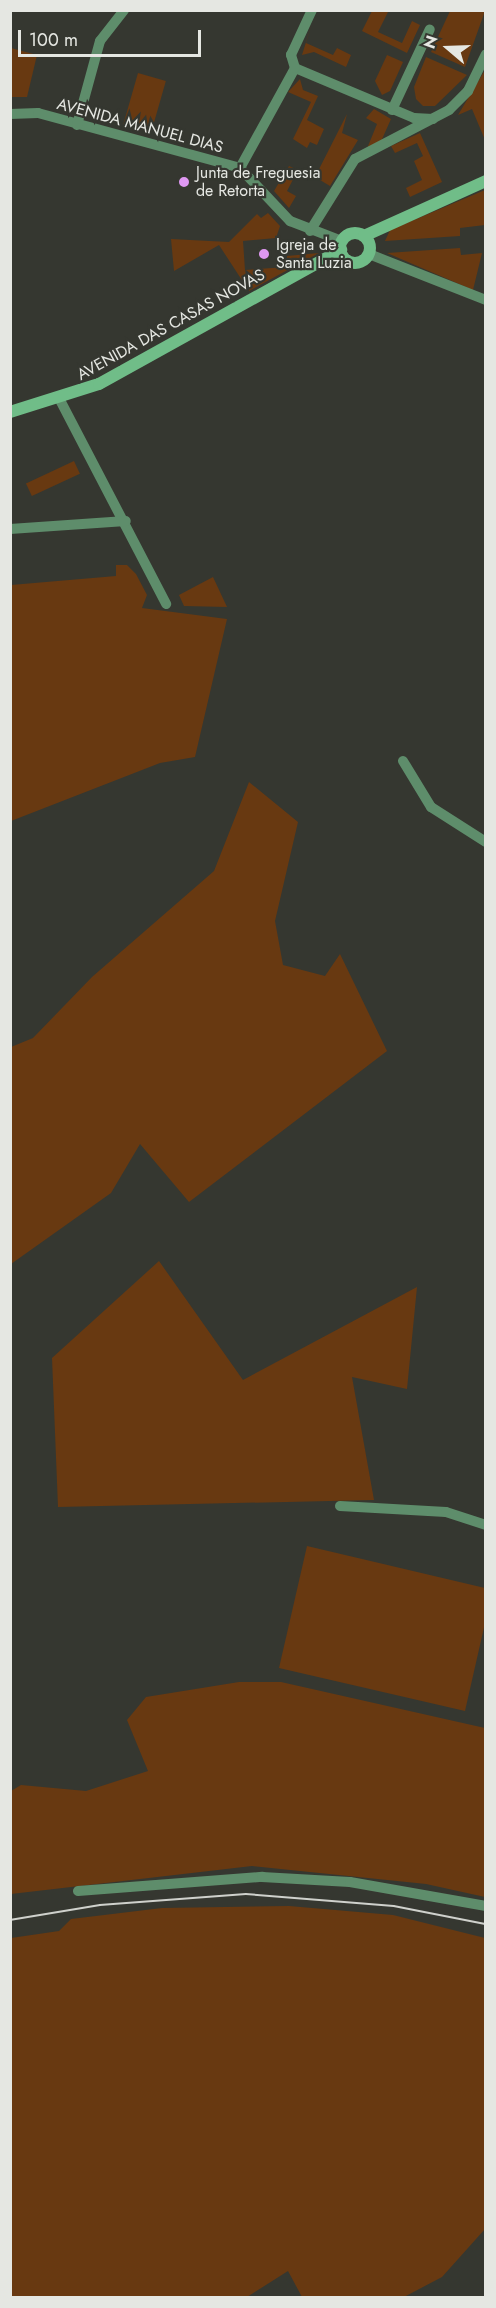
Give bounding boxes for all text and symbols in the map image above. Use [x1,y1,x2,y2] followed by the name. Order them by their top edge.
[21,18,204,56] scale bar
[418,18,478,78] north arrow
[29,27,78,53] text: 100 m
[418,32,443,52] text: N
[55,95,225,157] street label: AVENIDA MANUEL DIAS
[196,163,320,201] place label: Junta de Freguesia de Retorta
[177,175,191,189] marker: Junta de Freguesia de Retorta
[276,235,352,273] place label: Igreja de Santa Luzia
[257,247,271,261] marker: Igreja de Santa Luzia
[74,265,268,385] street label: AVENIDA DAS CASAS NOVAS

